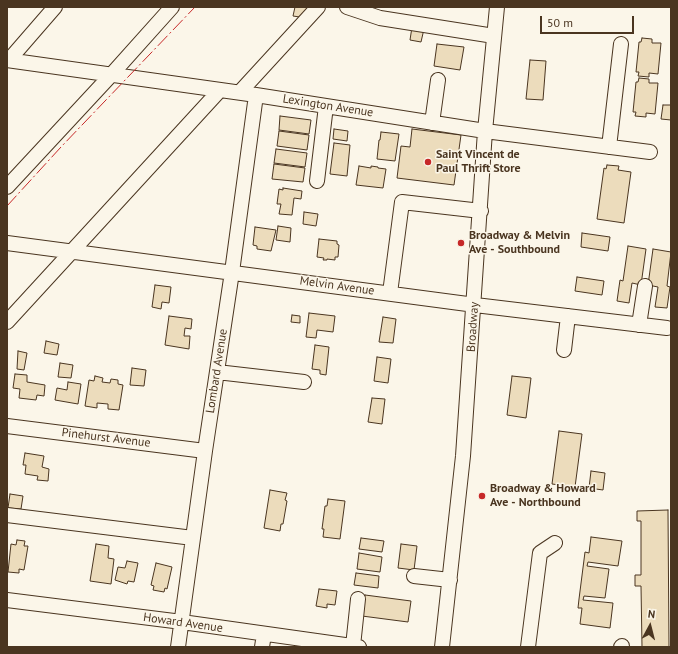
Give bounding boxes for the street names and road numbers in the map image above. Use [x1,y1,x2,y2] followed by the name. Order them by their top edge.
[282,92,374,120] street label: Lexington Avenue
[299,274,375,298] street label: Melvin Avenue
[464,301,482,353] street label: Broadway
[203,328,231,414] street label: Lombard Avenue
[61,425,151,451] street label: Pinehurst Avenue
[142,610,224,636] street label: Howard Avenue

